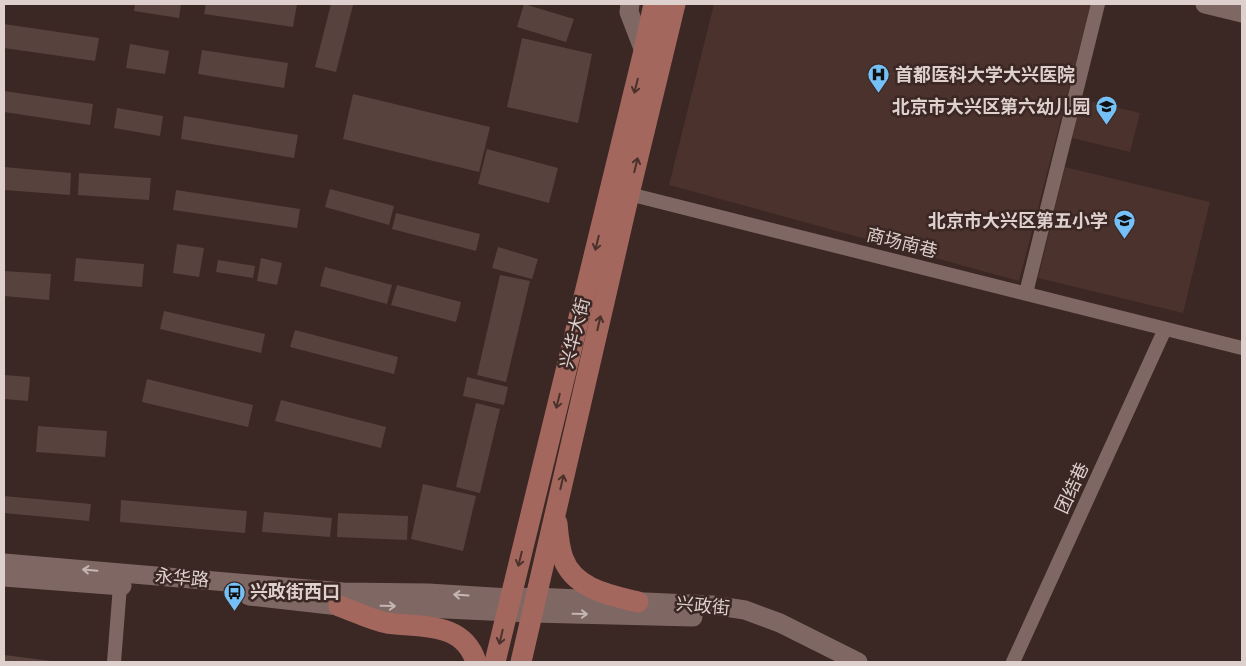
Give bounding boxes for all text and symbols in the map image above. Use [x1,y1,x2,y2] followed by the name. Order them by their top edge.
[867,63,891,94] hospital icon: 首都医科大学大兴医院
[895,64,1075,85] place label: 首都医科大学大兴医院
[631,77,640,93] one-way arrow
[1094,95,1118,126] school or university icon: 北京市大兴区第六幼儿园
[892,96,1090,117] place label: 北京市大兴区第六幼儿园
[632,158,641,174] one-way arrow
[1112,209,1136,240] school or university icon: 北京市大兴区第五小学
[928,210,1108,231] place label: 北京市大兴区第五小学
[865,224,940,261] street label: 商场南巷
[592,235,601,251] one-way arrow
[556,295,593,370] street label: 兴华大街
[595,316,604,332] one-way arrow
[553,393,563,409] one-way arrow
[1051,459,1092,517] street label: 团结巷
[558,474,567,490] one-way arrow
[515,550,524,566] one-way arrow
[154,565,210,590] street label: 永华路
[82,566,98,575] one-way arrow
[222,580,246,611] bus stop icon: 兴政街西口
[250,581,340,602] place label: 兴政街西口
[454,591,470,600] one-way arrow
[675,593,731,618] street label: 兴政街
[380,602,396,611] one-way arrow
[572,610,588,619] one-way arrow
[496,629,505,645] one-way arrow

